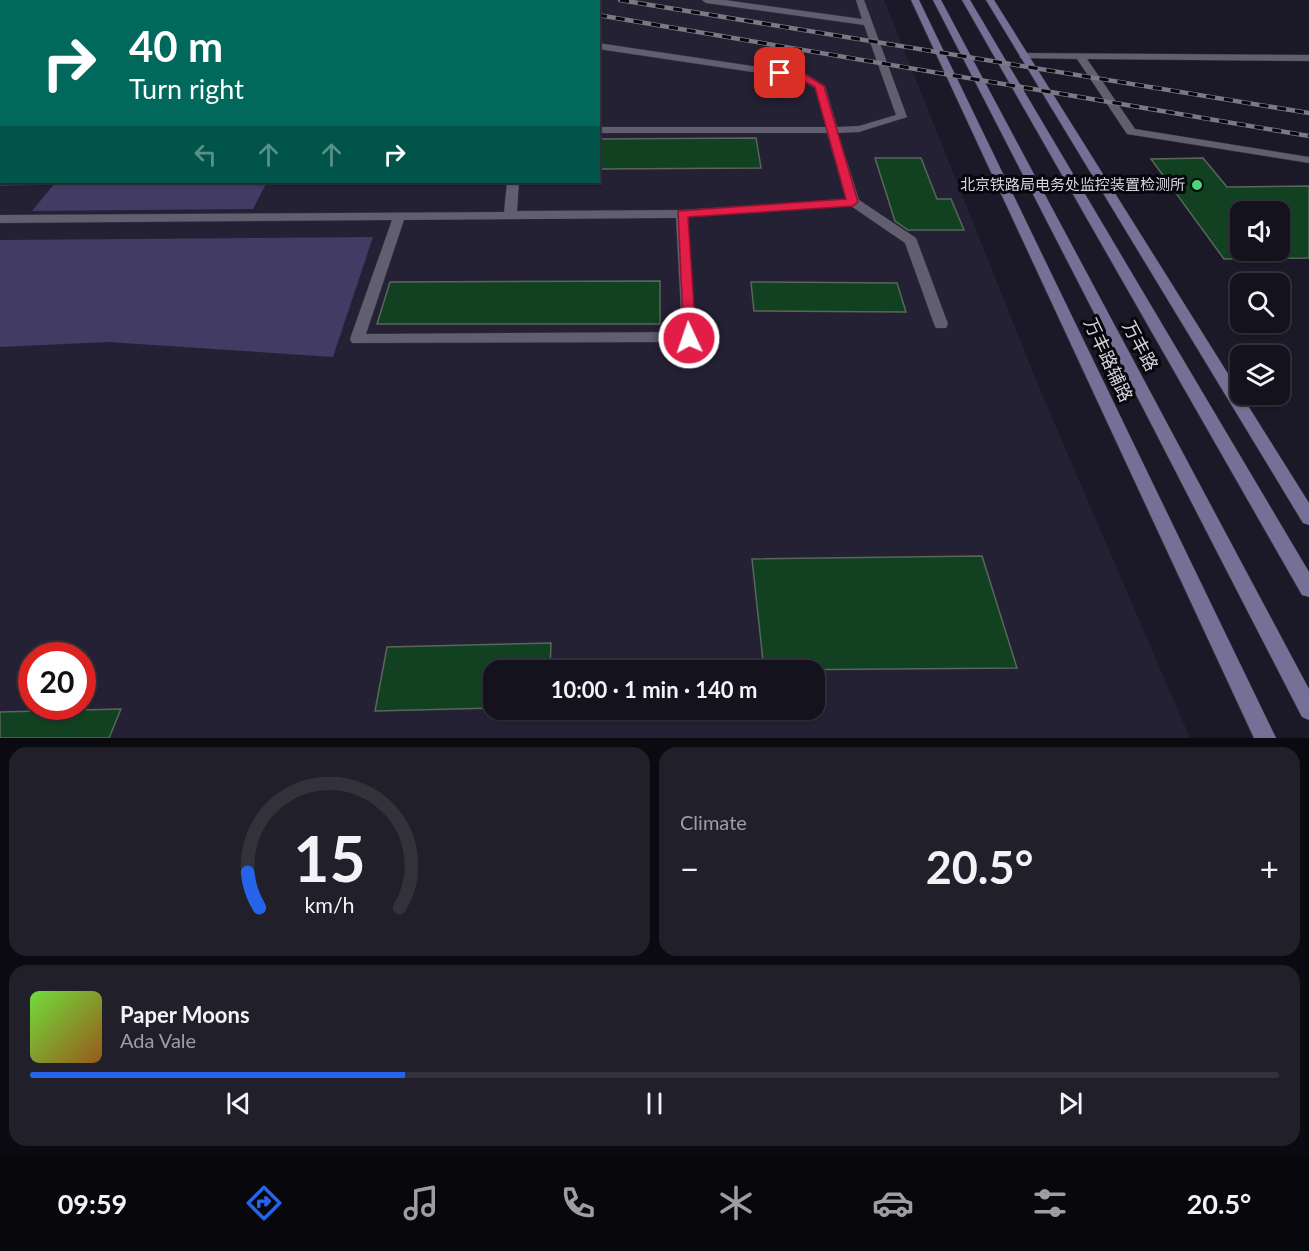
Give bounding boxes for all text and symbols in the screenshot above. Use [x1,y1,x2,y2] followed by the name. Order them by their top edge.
[129,21,223,71] text: 40 m
[30,24,108,102] icon: right
[754,47,805,98] pin
[763,56,796,89] icon: arrive
[129,72,244,105] text: Turn right
[189,138,222,171] icon: left
[252,138,285,171] icon: ahead
[315,138,348,171] icon: ahead
[378,138,411,171] icon: right
[960,175,1185,193] place label: 北京铁路局电务处监控装置检测所
[1190,178,1204,192] marker: 北京铁路局电务处监控装置检测所
[1230,201,1290,405] map controls
[1230,201,1290,261] button: sound
[1230,273,1290,333] button: search
[657,306,721,370] position arrow
[1080,314,1138,405] street label: 万丰路辅路
[1118,317,1163,375] street label: 万丰路
[1230,345,1290,405] button: layers
[18,642,96,720] speed limit sign: 20
[551,676,757,703] text: 10:00 · 1 min · 140 m
[680,810,747,834] text: Climate
[293,820,366,895] text: 15
[926,840,1033,894] text: 20.5°
[680,848,699,888] text: −
[1260,848,1279,888] text: +
[304,893,355,919] text: km/h
[120,1001,250,1028] text: Paper Moons
[120,1028,196,1052] text: Ada Vale
[222,1087,255,1120] icon: previous
[638,1087,671,1120] icon: pause
[1054,1087,1087,1120] icon: next
[243,1182,285,1224] icon: directions
[400,1182,442,1224] icon: music
[557,1182,599,1224] icon: phone
[715,1182,757,1224] icon: climate
[872,1182,914,1224] icon: car
[1029,1182,1071,1224] icon: filters
[58,1187,127,1220] text: 09:59
[1187,1187,1251,1220] text: 20.5°

